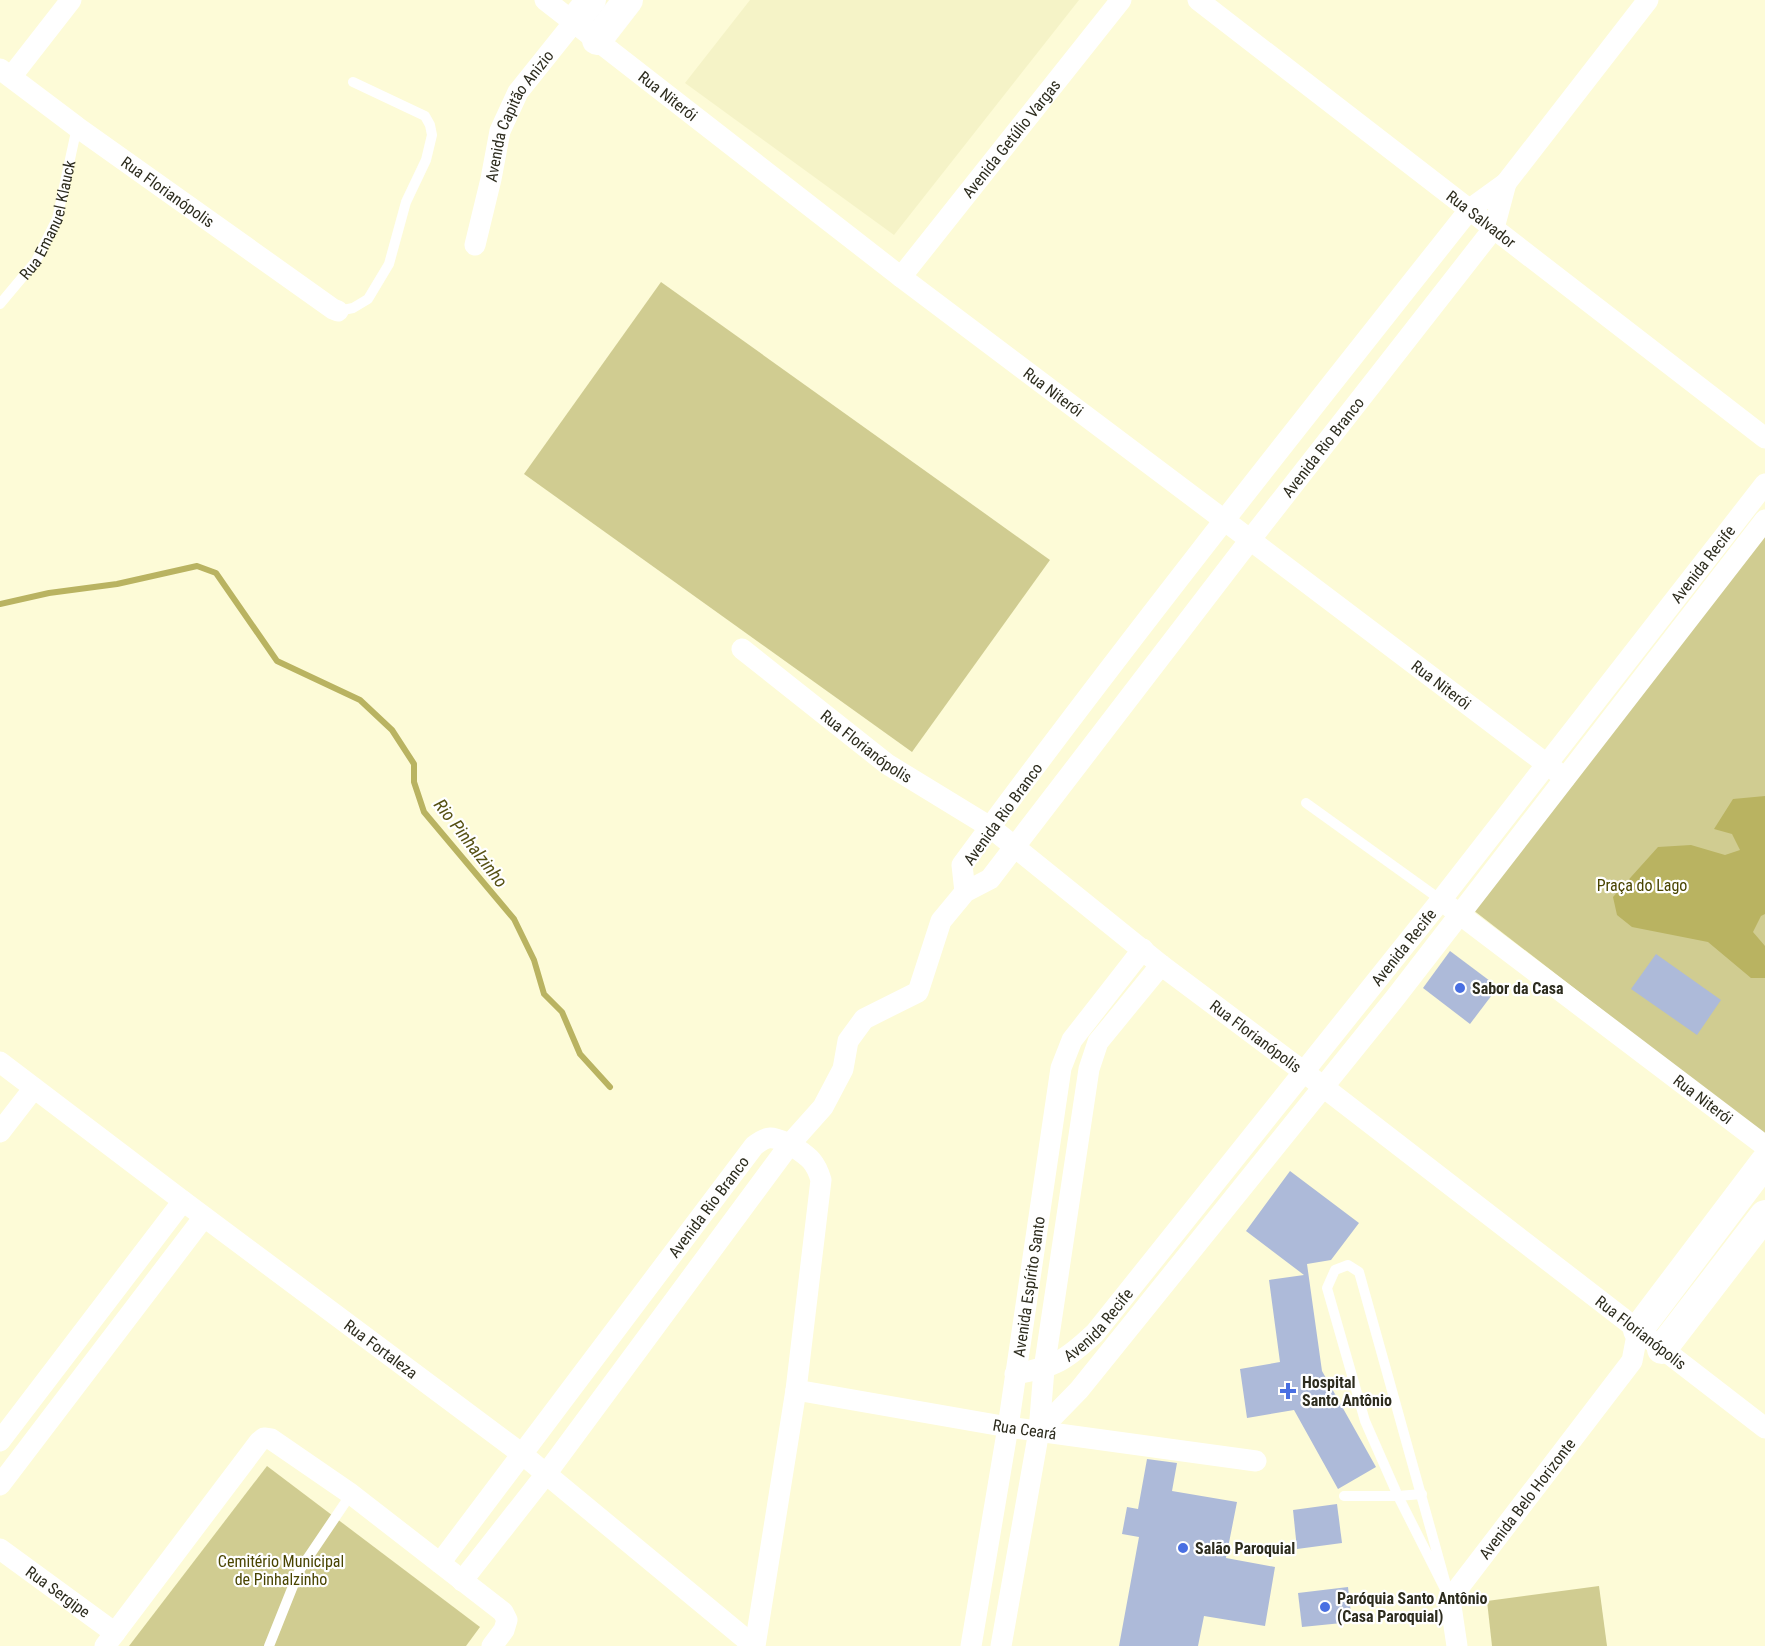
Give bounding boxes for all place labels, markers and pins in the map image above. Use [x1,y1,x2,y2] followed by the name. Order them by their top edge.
[1472,979,1564,998] place label: Sabor da Casa
[1453,981,1467,995] marker: Sabor da Casa
[1302,1373,1392,1410] place label: Hospital Santo Antônio
[1279,1382,1297,1400] marker: Hospital Santo Antônio
[1195,1539,1295,1558] place label: Salão Paroquial
[1176,1541,1190,1555] marker: Salão Paroquial
[1337,1589,1488,1626] place label: Paróquia Santo Antônio (Casa Paroquial)
[1318,1600,1332,1614] marker: Paróquia Santo Antônio (Casa Paroquial)

